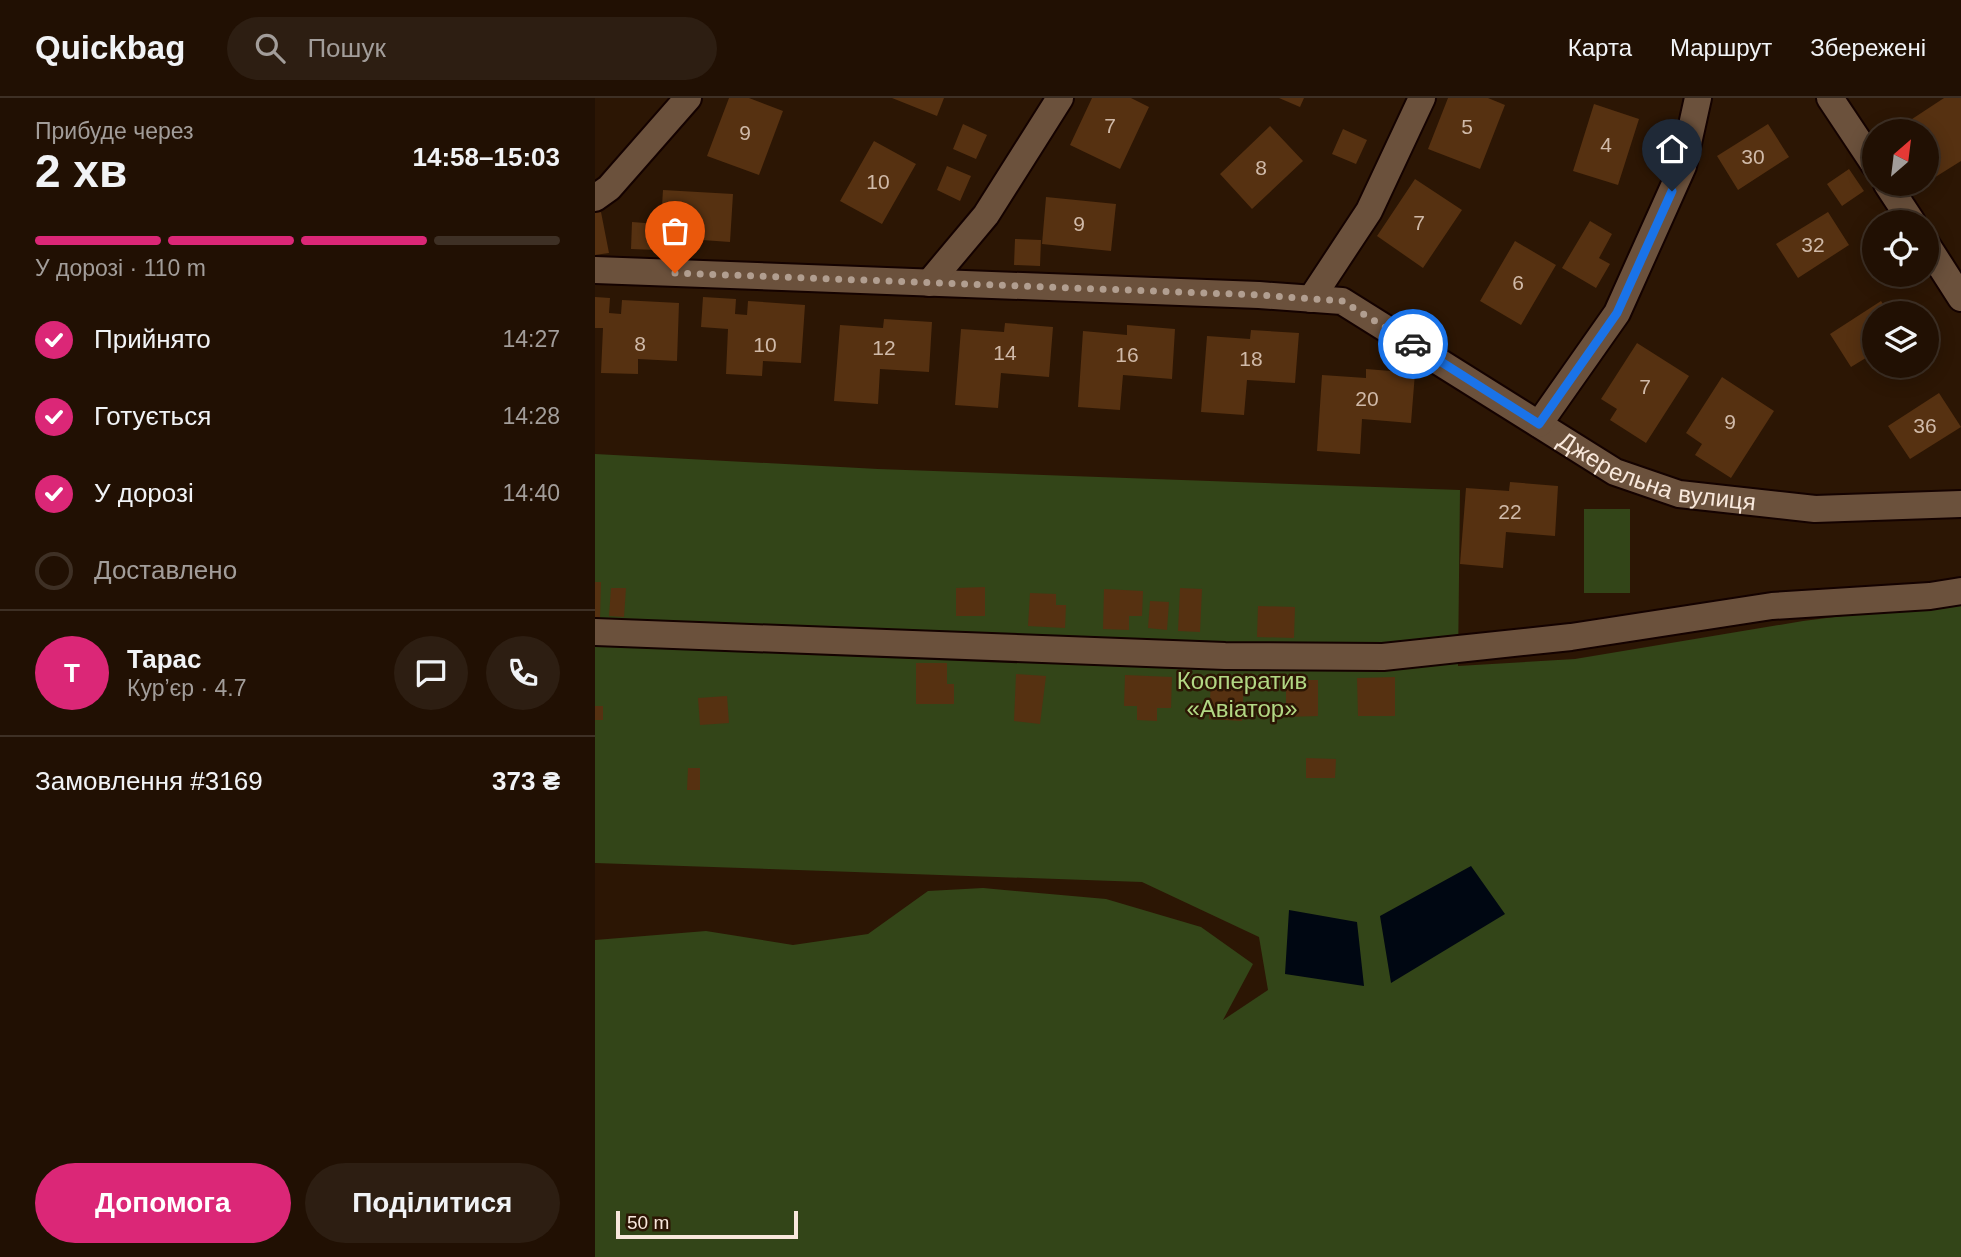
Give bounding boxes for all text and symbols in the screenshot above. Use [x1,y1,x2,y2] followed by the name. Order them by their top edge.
[227,17,717,80] search box
[35,29,185,66] text: Quickbag
[251,29,289,67] icon: search
[307,33,386,63] text: Пошук
[1568,34,1632,61] text: Карта
[1670,34,1772,61] text: Маршрут
[1810,34,1926,61] text: Збережені
[1104,114,1116,137] house number: 7
[1461,115,1473,138] house number: 5
[35,118,194,144] text: Прибуде через
[1642,119,1702,191] pin
[1862,119,1939,196] north arrow
[1862,119,1939,378] map controls
[739,121,751,144] house number: 9
[1653,130,1691,168] icon: home
[1600,133,1612,156] house number: 4
[413,142,560,172] text: 14:58–15:03
[35,145,127,197] text: 2 хв
[1741,145,1765,168] house number: 30
[1255,156,1267,179] house number: 8
[866,170,890,193] house number: 10
[645,201,705,273] pin
[1862,210,1939,287] button: locate
[1413,211,1425,234] house number: 7
[656,212,694,250] icon: bag
[1073,212,1085,235] house number: 9
[1801,233,1825,256] house number: 32
[35,255,206,281] text: У дорозі · 110 m
[1512,271,1524,294] house number: 6
[1862,301,1939,378] button: layers
[1378,309,1448,379] courier
[35,321,73,359] icon: check
[94,324,211,354] text: Прийнято
[1394,325,1432,363] icon: car
[502,326,560,352] text: 14:27
[634,332,646,355] house number: 8
[753,333,777,356] house number: 10
[872,336,896,359] house number: 12
[993,341,1017,364] house number: 14
[1115,343,1139,366] house number: 16
[1239,347,1263,370] house number: 18
[1639,375,1651,398] house number: 7
[1355,387,1379,410] house number: 20
[35,398,73,436] icon: check
[94,401,211,431] text: Готується
[502,403,560,429] text: 14:28
[1724,410,1736,433] house number: 9
[1913,414,1937,437] house number: 36
[1553,426,1757,515] street label: Джерельна вулиця
[35,475,73,513] icon: check
[94,478,194,508] text: У дорозі
[502,480,560,506] text: 14:40
[1498,500,1522,523] house number: 22
[94,555,237,585] text: Доставлено
[394,636,468,710] button: chat
[486,636,560,710] button: phone
[127,644,202,674] text: Тарас
[64,658,80,688] text: Т
[1177,667,1307,722] park label: Кооператив «Авіатор»
[127,675,246,701] text: Кур’єр · 4.7
[35,766,263,796] text: Замовлення #3169
[492,766,560,796] text: 373 ₴
[35,1163,291,1243] button: Допомога
[305,1163,560,1243] button: Поділитися
[616,1208,798,1240] scale bar
[627,1212,669,1233] text: 50 m

